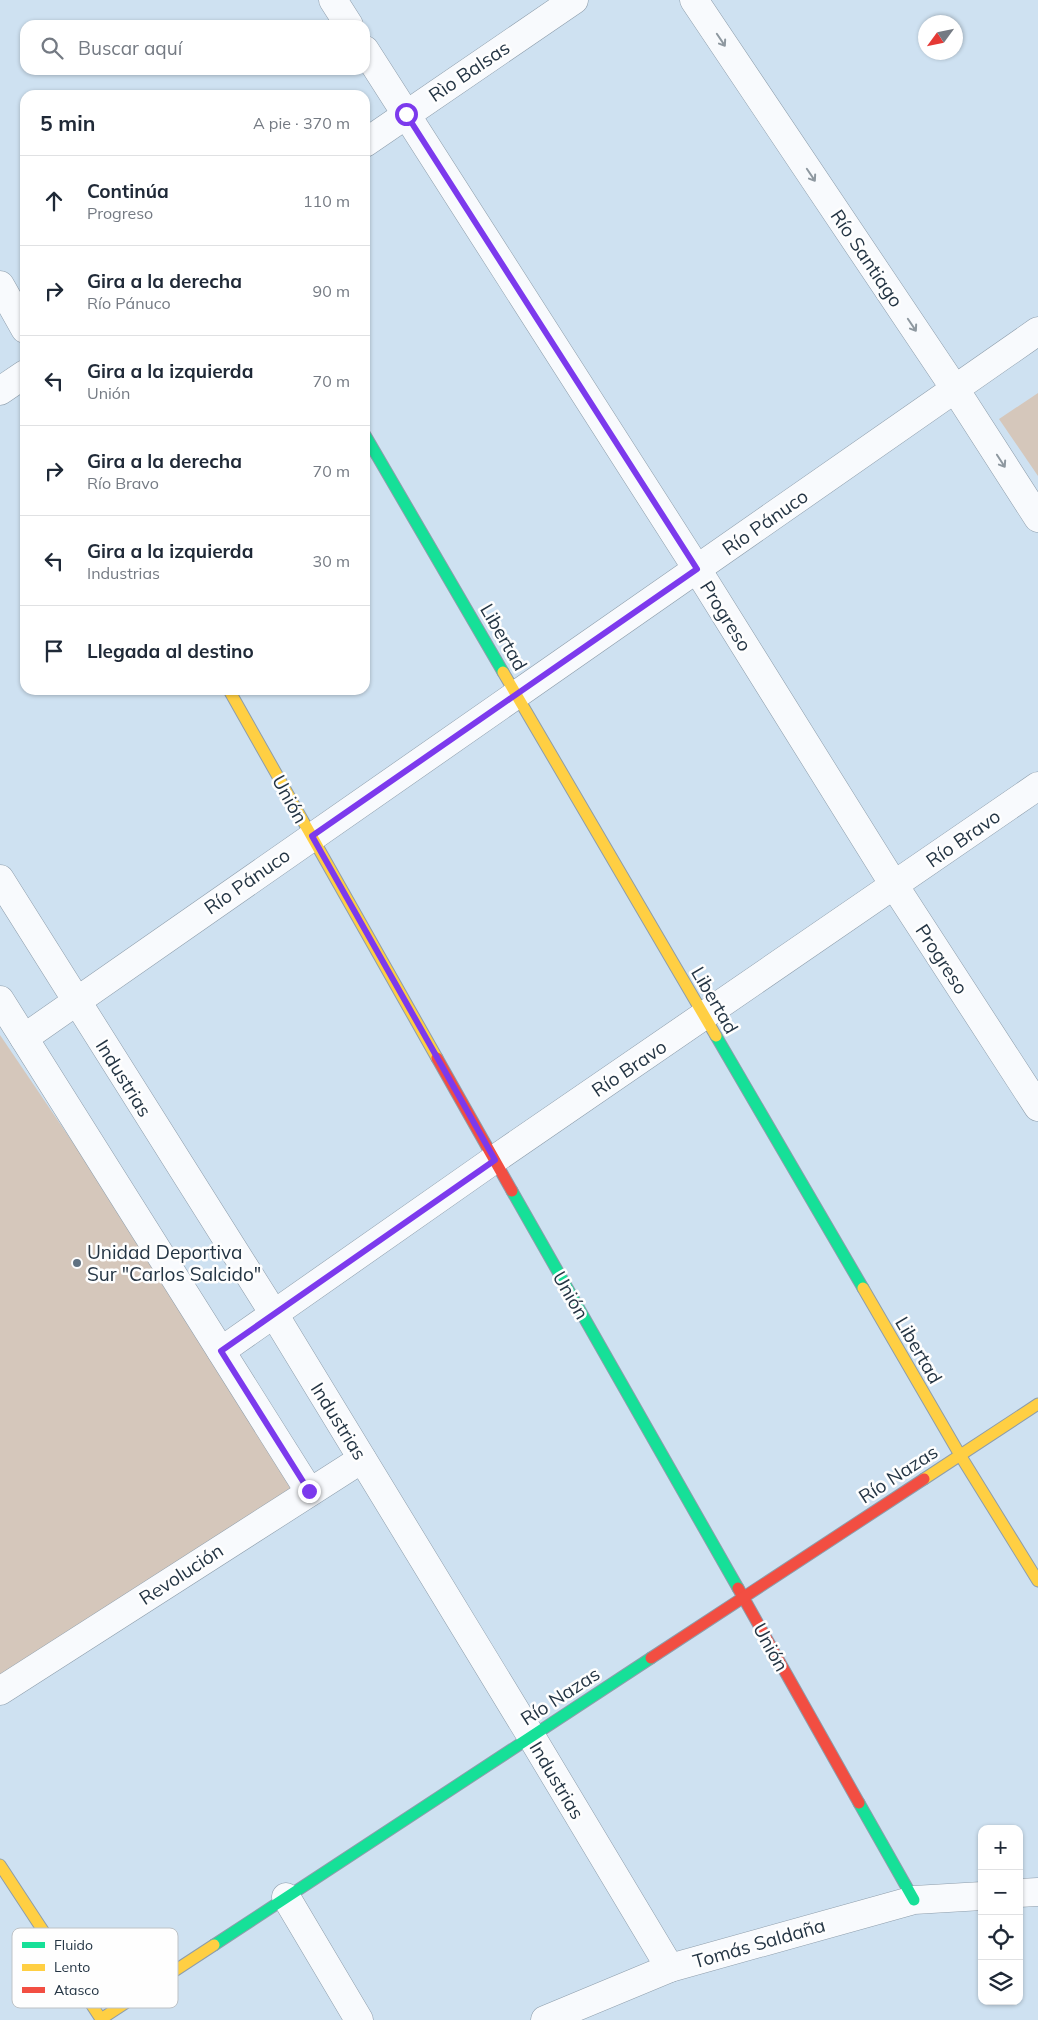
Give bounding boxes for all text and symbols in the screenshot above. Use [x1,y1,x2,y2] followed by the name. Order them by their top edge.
[918,15,963,60] north arrow
[20,20,370,75] search box
[716,33,726,47] one-way arrow
[38,34,66,62] icon: search
[424,35,514,107] street label: Rìo Balsas
[78,36,182,60] text: Buscar aquí
[395,103,418,126] route start
[40,110,95,136] text: 5 min
[253,113,350,133] text: A pie · 370 m
[807,168,817,182] one-way arrow
[87,179,169,203] text: Continúa
[40,187,68,215] icon: ahead
[303,191,350,211] text: 110 m
[87,203,153,223] text: Progreso
[826,205,908,311] street label: Río Santiago
[87,269,242,293] text: Gira a la derecha
[40,277,68,305] icon: right
[313,281,350,301] text: 90 m
[87,293,171,313] text: Río Pánuco
[907,318,917,332] one-way arrow
[87,359,253,383] text: Gira a la izquierda
[40,367,68,395] icon: left
[313,371,350,391] text: 70 m
[87,383,130,403] text: Unión
[87,449,242,473] text: Gira a la derecha
[996,453,1006,467] one-way arrow
[40,457,68,485] icon: right
[313,461,350,481] text: 70 m
[87,473,159,493] text: Río Bravo
[717,484,813,560] street label: Río Pánuco
[87,539,253,563] text: Gira a la izquierda
[40,547,68,575] icon: left
[313,551,350,571] text: 30 m
[87,563,160,583] text: Industrias
[695,576,757,656] street label: Progreso
[475,599,533,675] street label: Libertad
[40,637,68,665] icon: arrive
[87,639,254,663] text: Llegada al destino
[267,771,313,827] street label: Unión
[921,804,1005,872] street label: Río Bravo
[199,843,295,919] street label: Río Pánuco
[911,919,973,999] street label: Progreso
[686,962,744,1038] street label: Libertad
[587,1034,671,1102] street label: Río Bravo
[91,1035,157,1121] street label: Industrias
[87,1240,261,1286] place label: Unidad Deportiva Sur "Carlos Salcido"
[71,1257,83,1269] marker: Unidad Deportiva Sur "Carlos Salcido"
[548,1267,594,1323] street label: Unión
[890,1312,948,1388] street label: Libertad
[306,1378,372,1464] street label: Industrias
[854,1440,942,1508] street label: Río Nazas
[298,1480,321,1503] route end
[134,1538,228,1610] street label: Revolución
[748,1619,794,1675] street label: Unión
[516,1662,604,1730] street label: Río Nazas
[524,1737,590,1823] street label: Industrias
[978,1825,1023,2005] map controls
[978,1825,1023,1870] button: +
[978,1870,1023,1915] button: −
[690,1913,828,1973] street label: Tomás Saldaña
[978,1915,1023,1960] button: locate
[12,1928,178,2008] legend
[54,1936,93,1954] text: Fluido
[54,1958,90,1976] text: Lento
[978,1960,1023,2005] button: layers
[54,1981,99,1999] text: Atasco

